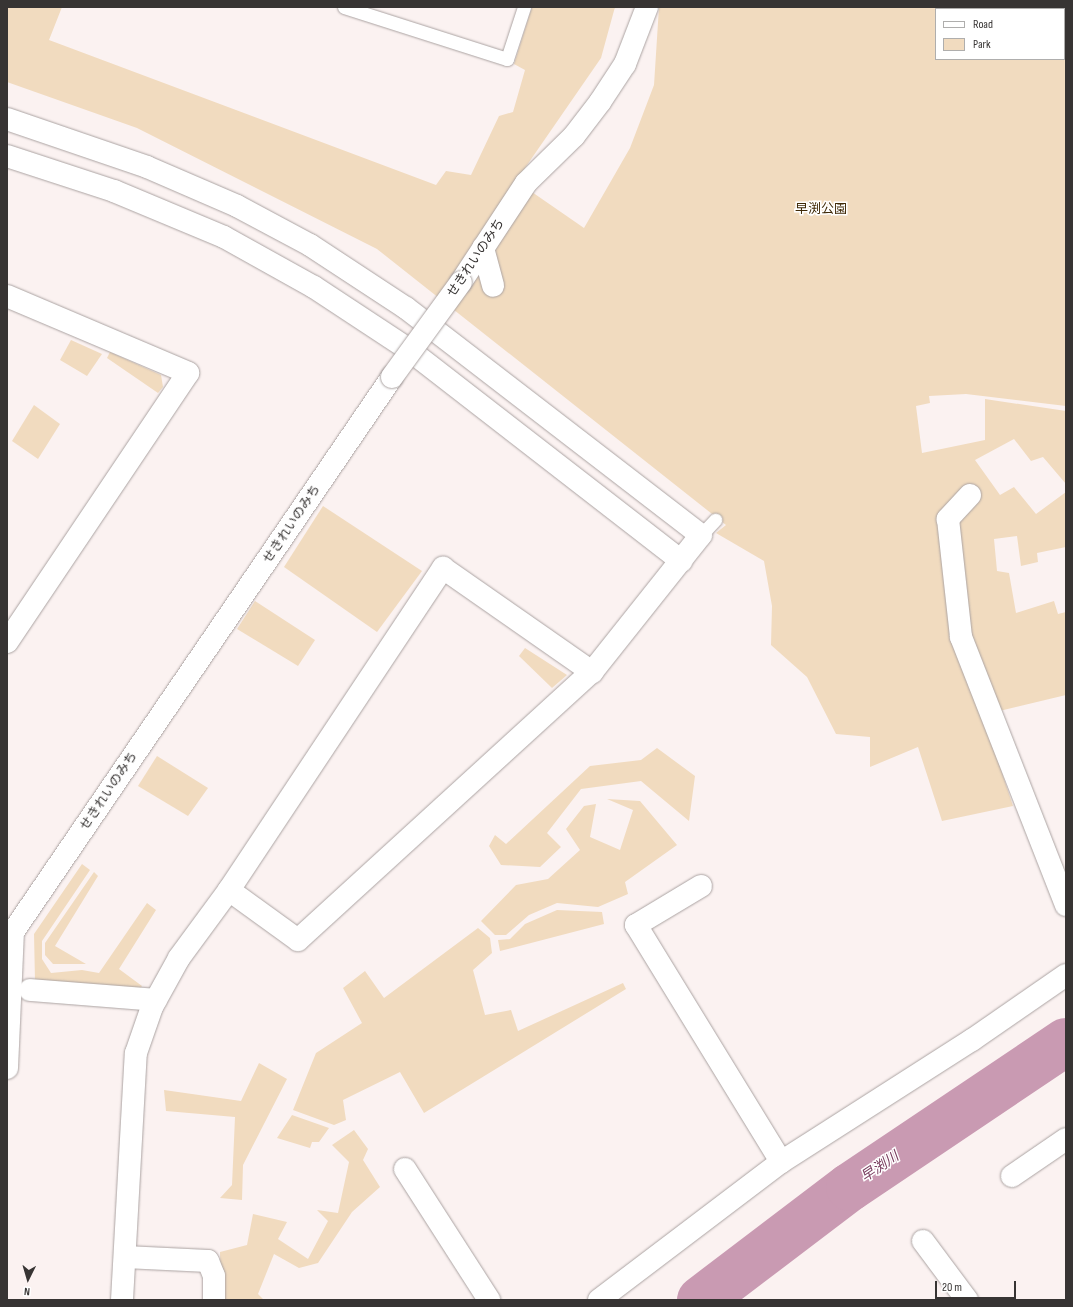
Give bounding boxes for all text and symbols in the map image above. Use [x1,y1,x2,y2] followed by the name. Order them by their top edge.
[935,8,1065,60] legend
[973,17,993,32] text: Road
[973,37,991,52] text: Park
[795,201,847,217] park label: 早渕公園
[444,216,508,300] street label: せきれいのみち
[260,482,324,566] street label: せきれいのみち
[77,749,141,833] street label: せきれいのみち
[858,1148,902,1186] water label: 早渕川
[8,1259,48,1299] north arrow
[937,1273,1018,1299] scale bar
[942,1280,962,1295] text: 20 m
[23,1285,30,1298] text: N

